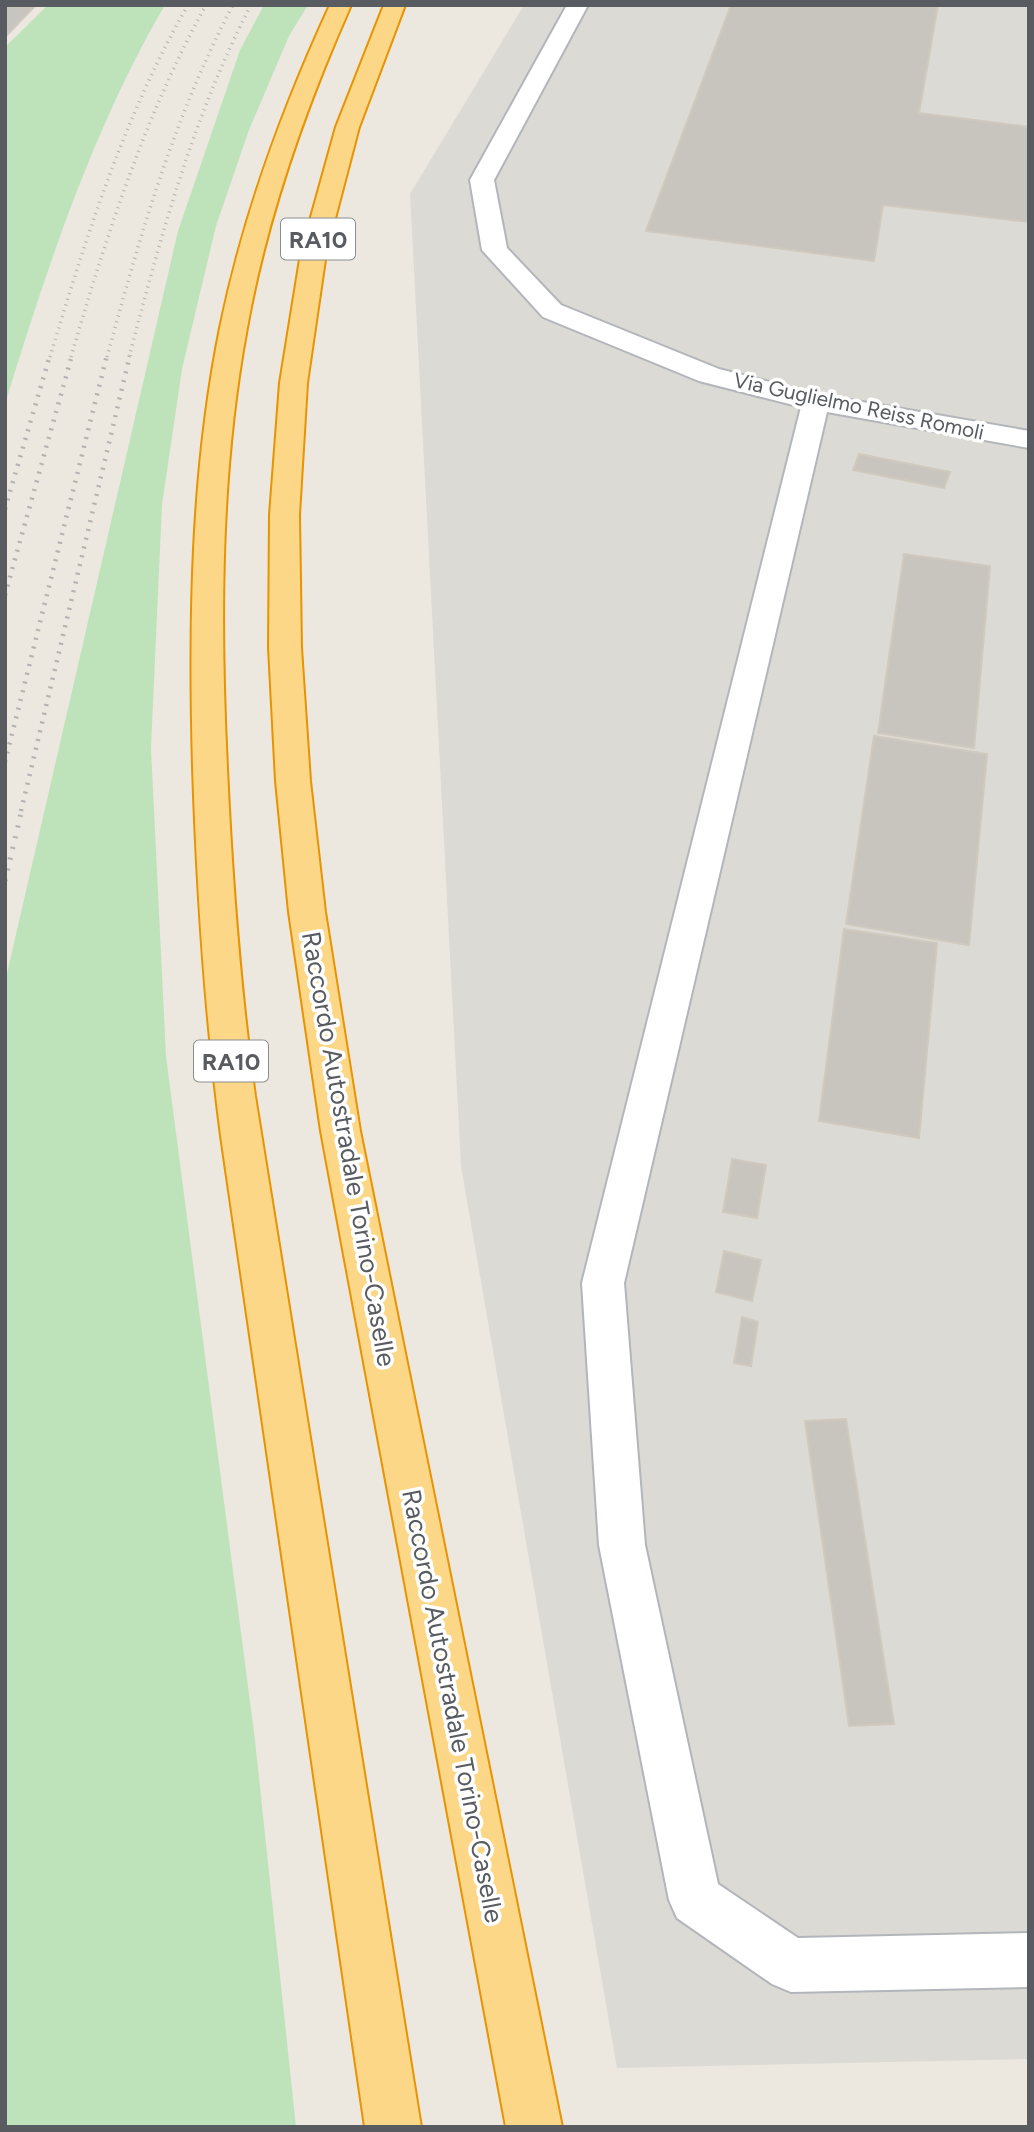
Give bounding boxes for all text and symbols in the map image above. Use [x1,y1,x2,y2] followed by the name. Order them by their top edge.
[281,219,355,260] road number: RA10
[732,367,986,445] street label: Via Guglielmo Reiss Romoli
[295,929,403,1369] street label: Raccordo Autostradale Torino-Caselle
[194,1041,268,1082] road number: RA10
[395,1486,511,1926] street label: Raccordo Autostradale Torino-Caselle

